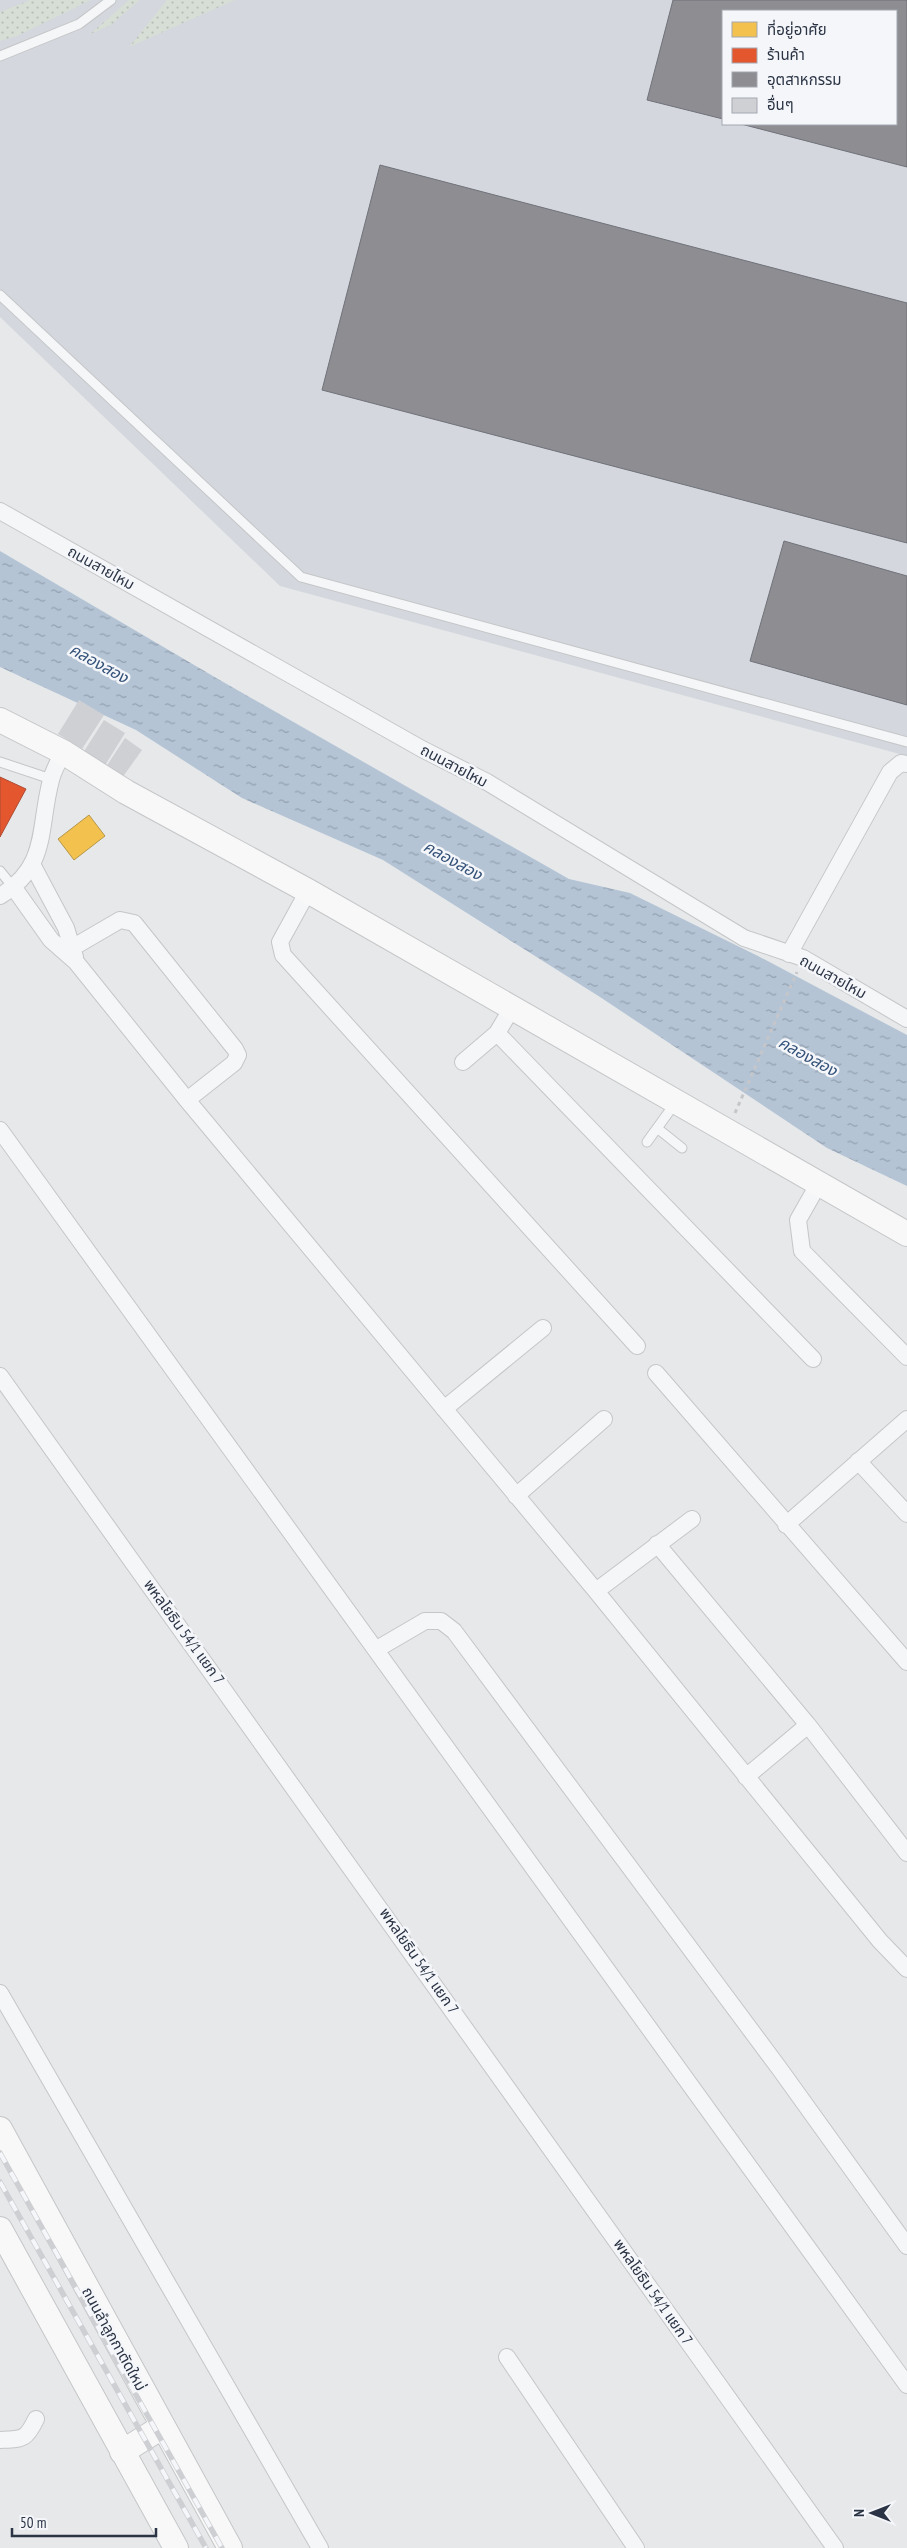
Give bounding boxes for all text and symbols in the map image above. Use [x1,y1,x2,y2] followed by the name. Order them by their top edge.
[722,10,897,125] legend
[767,19,827,39] text: ที่อยู่อาศัย
[767,45,805,64] text: ร้านค้า
[767,70,841,89] text: อุตสาหกรรม
[767,94,794,114] text: อื่นๆ
[64,541,138,594] street label: ถนนสายไหม
[66,639,133,688] water label: คลองสอง
[417,740,491,791] street label: ถนนสายไหม
[420,836,487,885] water label: คลองสอง
[796,950,870,1003] street label: ถนนสายไหม
[775,1032,842,1081] water label: คลองสอง
[140,1575,229,1688] street label: พหลโยธิน 54/1 แยก 7
[376,1904,463,2017] street label: พหลโยธิน 54/1 แยก 7
[610,2235,697,2348] street label: พหลโยธิน 54/1 แยก 7
[78,2283,151,2394] street label: ถนนลำลูกกาตัดใหม่
[847,2488,897,2538] north arrow
[12,2506,156,2538] scale bar
[850,2509,868,2517] text: N
[20,2513,46,2532] text: 50 m

